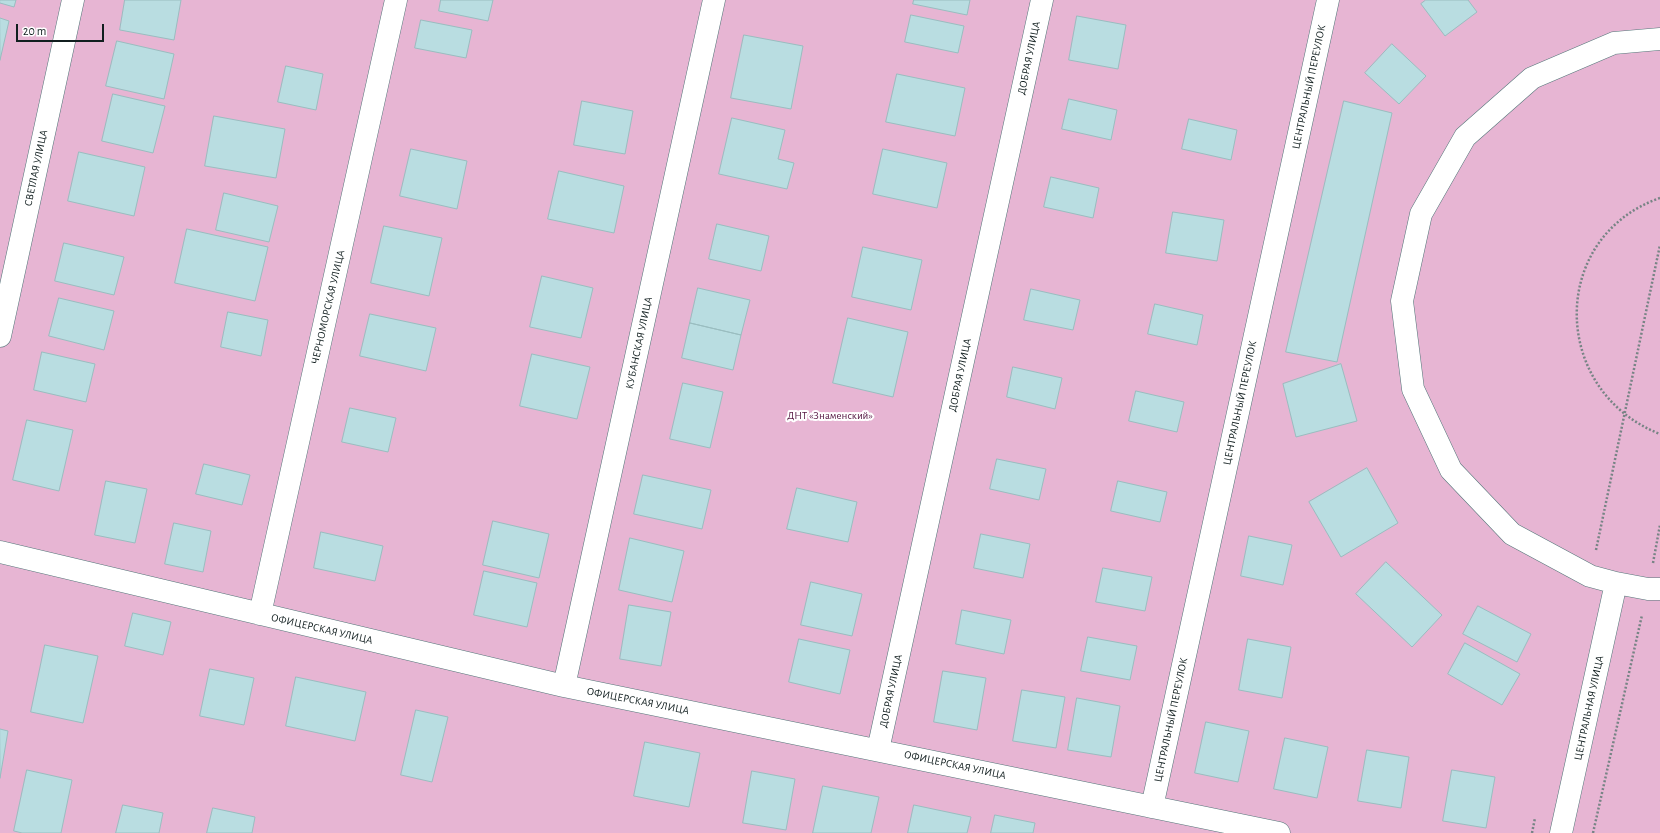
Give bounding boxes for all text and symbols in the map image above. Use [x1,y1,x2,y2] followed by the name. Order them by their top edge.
[18,16,106,42] scale bar
[1015,20,1043,96] street label: ДОБРАЯ УЛИЦА
[1289,24,1329,150] street label: ЦЕНТРАЛЬНЫЙ ПЕРЕУЛОК
[23,25,46,37] text: 20 m
[21,129,51,207] street label: СВЕТЛАЯ УЛИЦА
[308,249,348,365] street label: ЧЕРНОМОРСКАЯ УЛИЦА
[623,296,655,390] street label: КУБАНСКАЯ УЛИЦА
[946,337,974,413] street label: ДОБРАЯ УЛИЦА
[1220,340,1260,466] street label: ЦЕНТРАЛЬНЫЙ ПЕРЕУЛОК
[787,409,873,423] park label: ДНТ «Знаменский»
[270,611,374,647] street label: ОФИЦЕРСКАЯ УЛИЦА
[877,653,905,729] street label: ДОБРАЯ УЛИЦА
[1571,654,1607,762] street label: ЦЕНТРАЛЬНАЯ УЛИЦА
[1151,657,1191,783] street label: ЦЕНТРАЛЬНЫЙ ПЕРЕУЛОК
[586,685,690,717] street label: ОФИЦЕРСКАЯ УЛИЦА
[903,748,1007,782] street label: ОФИЦЕРСКАЯ УЛИЦА

